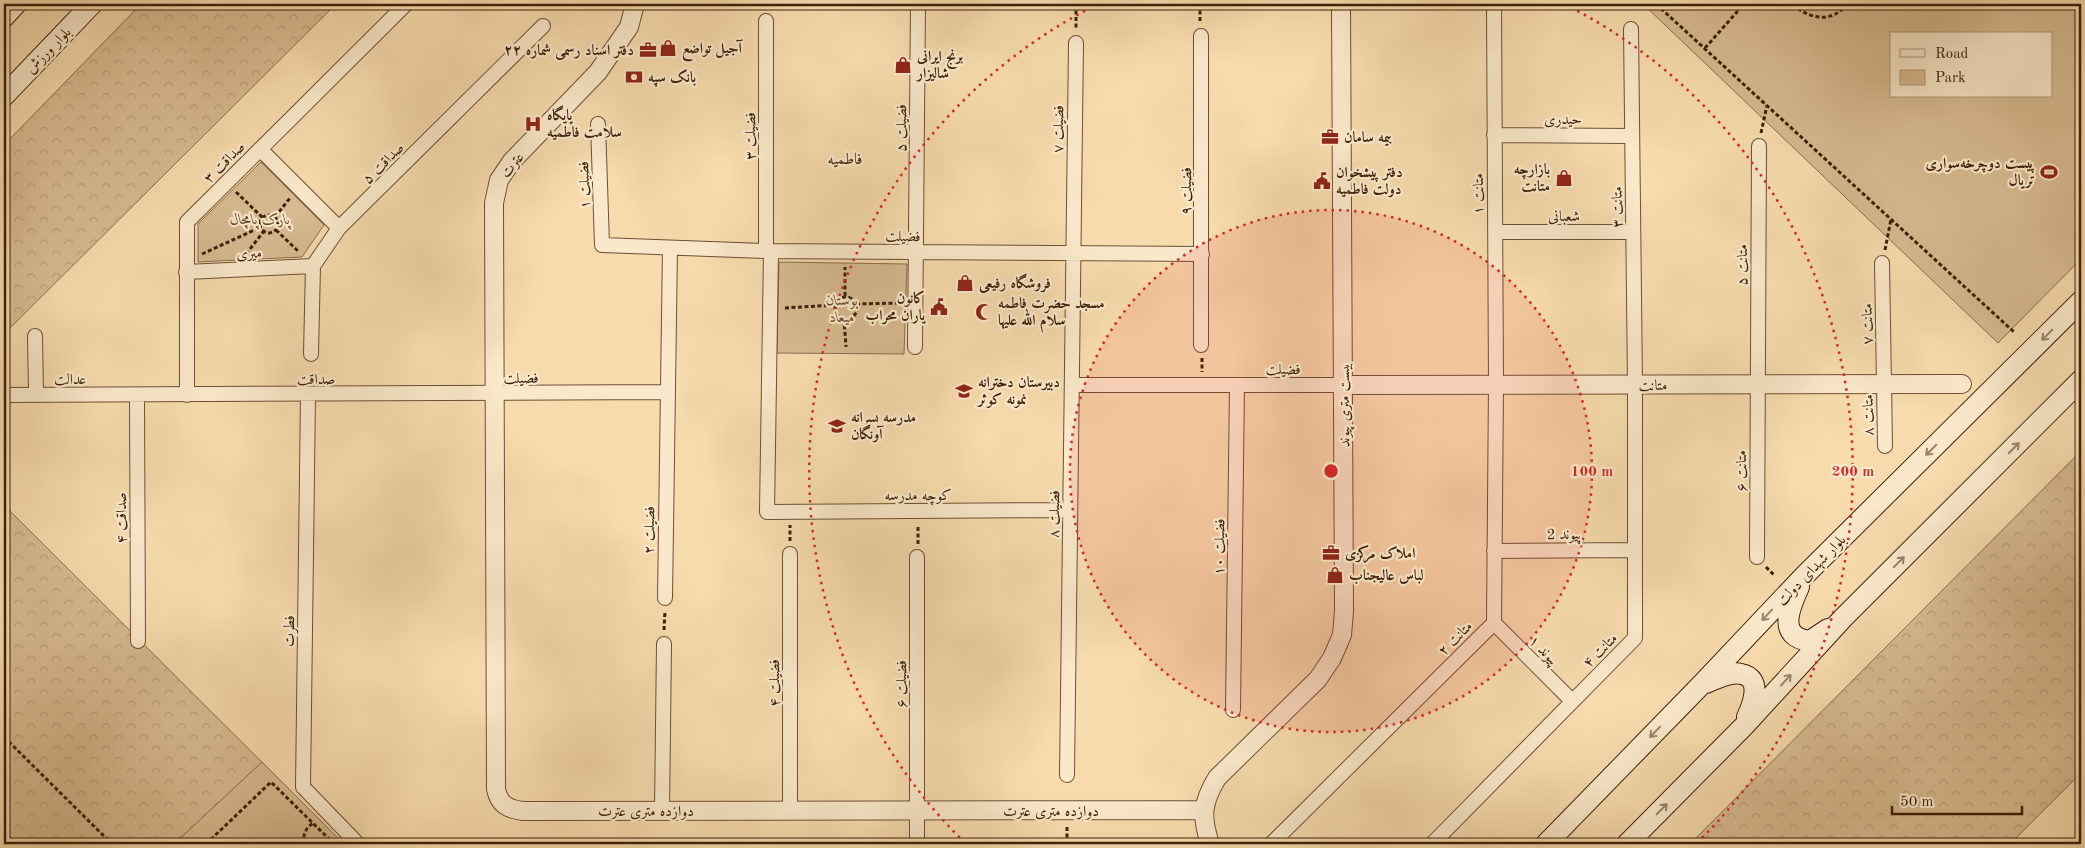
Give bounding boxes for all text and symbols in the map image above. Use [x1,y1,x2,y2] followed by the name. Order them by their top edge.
[23,24,75,77] street label: بلوار ورزش
[1890,32,2052,98] legend
[658,38,678,58] shop icon: آجیل تواضع
[682,39,743,62] place label: آجیل تواضع
[638,40,658,60] office icon: دفتر اسناد رسمی شماره ۲۲
[504,43,634,60] place label: دفتر اسناد رسمی شماره ۲۲
[1935,47,1969,62] text: Road
[915,49,963,82] place label: برنج ایرانی شالیزار
[893,55,913,75] shop icon: برنج ایرانی شالیزار
[624,67,644,87] bank icon: بانک سپه
[648,69,696,87] place label: بانک سپه
[1935,71,1966,86] text: Park
[895,104,910,152] street label: فضیلت ۵
[547,105,622,141] place label: پایگاه سلامت فاطمیه
[1052,105,1067,153] street label: فضیلت ۷
[744,112,759,160] street label: فضیلت ۳
[1544,113,1582,128] street label: حیدری
[523,114,543,134] hospital icon: پایگاه سلامت فاطمیه
[1320,127,1340,147] office icon: بیمه سامان
[1344,130,1392,147] place label: بیمه سامان
[202,140,249,187] street label: صداقت ۳
[361,141,408,188] street label: صداقت ۵
[499,150,528,182] street label: عترت
[828,152,862,168] district label: فاطمیه
[1926,156,2035,189] place label: پیست دوچرخه‌سواری تریال
[577,161,594,209] street label: فضیلت ۱
[1514,162,1550,195] place label: بازارچه متانت
[2039,162,2059,182] sports icon: پیست دوچرخه‌سواری تریال
[1336,165,1403,198] place label: دفتر پیشخوان دولت فاطمیه
[1180,167,1195,215] street label: فضیلت ۹
[1554,168,1574,188] shop icon: بازارچه متانت
[1312,171,1332,191] public building icon: دفتر پیشخوان دولت فاطمیه
[1472,173,1487,215] street label: متانت ۱
[1611,186,1626,228] street label: متانت ۳
[1548,210,1580,225] street label: شعبانی
[230,212,291,230] park label: پارک پامچال
[885,230,921,245] street label: فضیلت
[1736,244,1751,286] street label: متانت ۵
[236,246,262,263] street label: میری
[955,273,975,293] shop icon: فروشگاه رفیعی
[979,273,1051,293] place label: فروشگاه رفیعی
[865,290,926,325] place label: کانون یاران محراب
[826,294,858,326] park label: بوستان میعاد
[998,296,1105,333] place label: مسجد حضرت فاطمه سلام الله علیها
[929,297,949,317] public building icon: کانون یاران محراب
[974,302,994,322] mosque icon: مسجد حضرت فاطمه سلام الله علیها
[1861,303,1876,345] street label: متانت ۷
[2041,329,2053,341] one-way arrow
[1265,363,1301,378] street label: فضیلت
[1338,363,1355,447] street label: بیست متری پیوند
[503,372,539,387] street label: فضیلت
[54,373,86,388] street label: عدالت
[297,373,335,388] street label: صداقت
[976,375,1060,408] place label: دبیرستان دخترانه نمونه کوثر
[1639,379,1667,394] street label: متانت
[954,381,974,401] school or university icon: دبیرستان دخترانه نمونه کوثر
[1862,394,1877,436] street label: متانت ۸
[851,410,916,443] place label: مدرسه پسرانه آونگان
[827,416,847,436] school or university icon: مدرسه پسرانه آونگان
[2008,441,2020,454] one-way arrow
[1925,444,1937,456] one-way arrow
[1735,450,1750,492] street label: متانت ۶
[1322,462,1340,480] centre of rings
[1571,465,1613,480] text: 100 m
[1832,465,1874,480] text: 200 m
[884,488,952,506] street label: کوچه مدرسه
[1048,490,1063,538] street label: فضیلت ۸
[115,492,130,544] street label: صداقت ۴
[643,506,658,554] street label: فضیلت ۲
[1213,518,1228,576] street label: فضیلت ۱۰
[1547,528,1582,545] street label: پیوند 2
[1775,533,1850,610] street label: بلوار شهدای دولت
[1321,543,1341,563] office icon: املاک مرکزی
[1345,545,1415,563] place label: املاک مرکزی
[1893,556,1905,569] one-way arrow
[1325,565,1345,585] shop icon: لباس عالیجناب
[1349,568,1424,585] place label: لباس عالیجناب
[1761,608,1773,621] one-way arrow
[283,615,299,647] street label: فطرت
[1436,619,1476,659] street label: متانت ۲
[1581,631,1621,671] street label: متانت ۴
[1524,633,1561,670] street label: پیوند ۱
[768,659,783,707] street label: فضیلت ۴
[895,660,910,708] street label: فضیلت ۶
[1780,673,1792,686] one-way arrow
[1649,726,1661,739] one-way arrow
[1892,783,2022,815] scale bar
[1900,795,1934,810] text: 50 m
[1655,804,1667,816] one-way arrow
[598,805,694,820] street label: دوازده متری عترت
[1003,805,1099,820] street label: دوازده متری عترت

